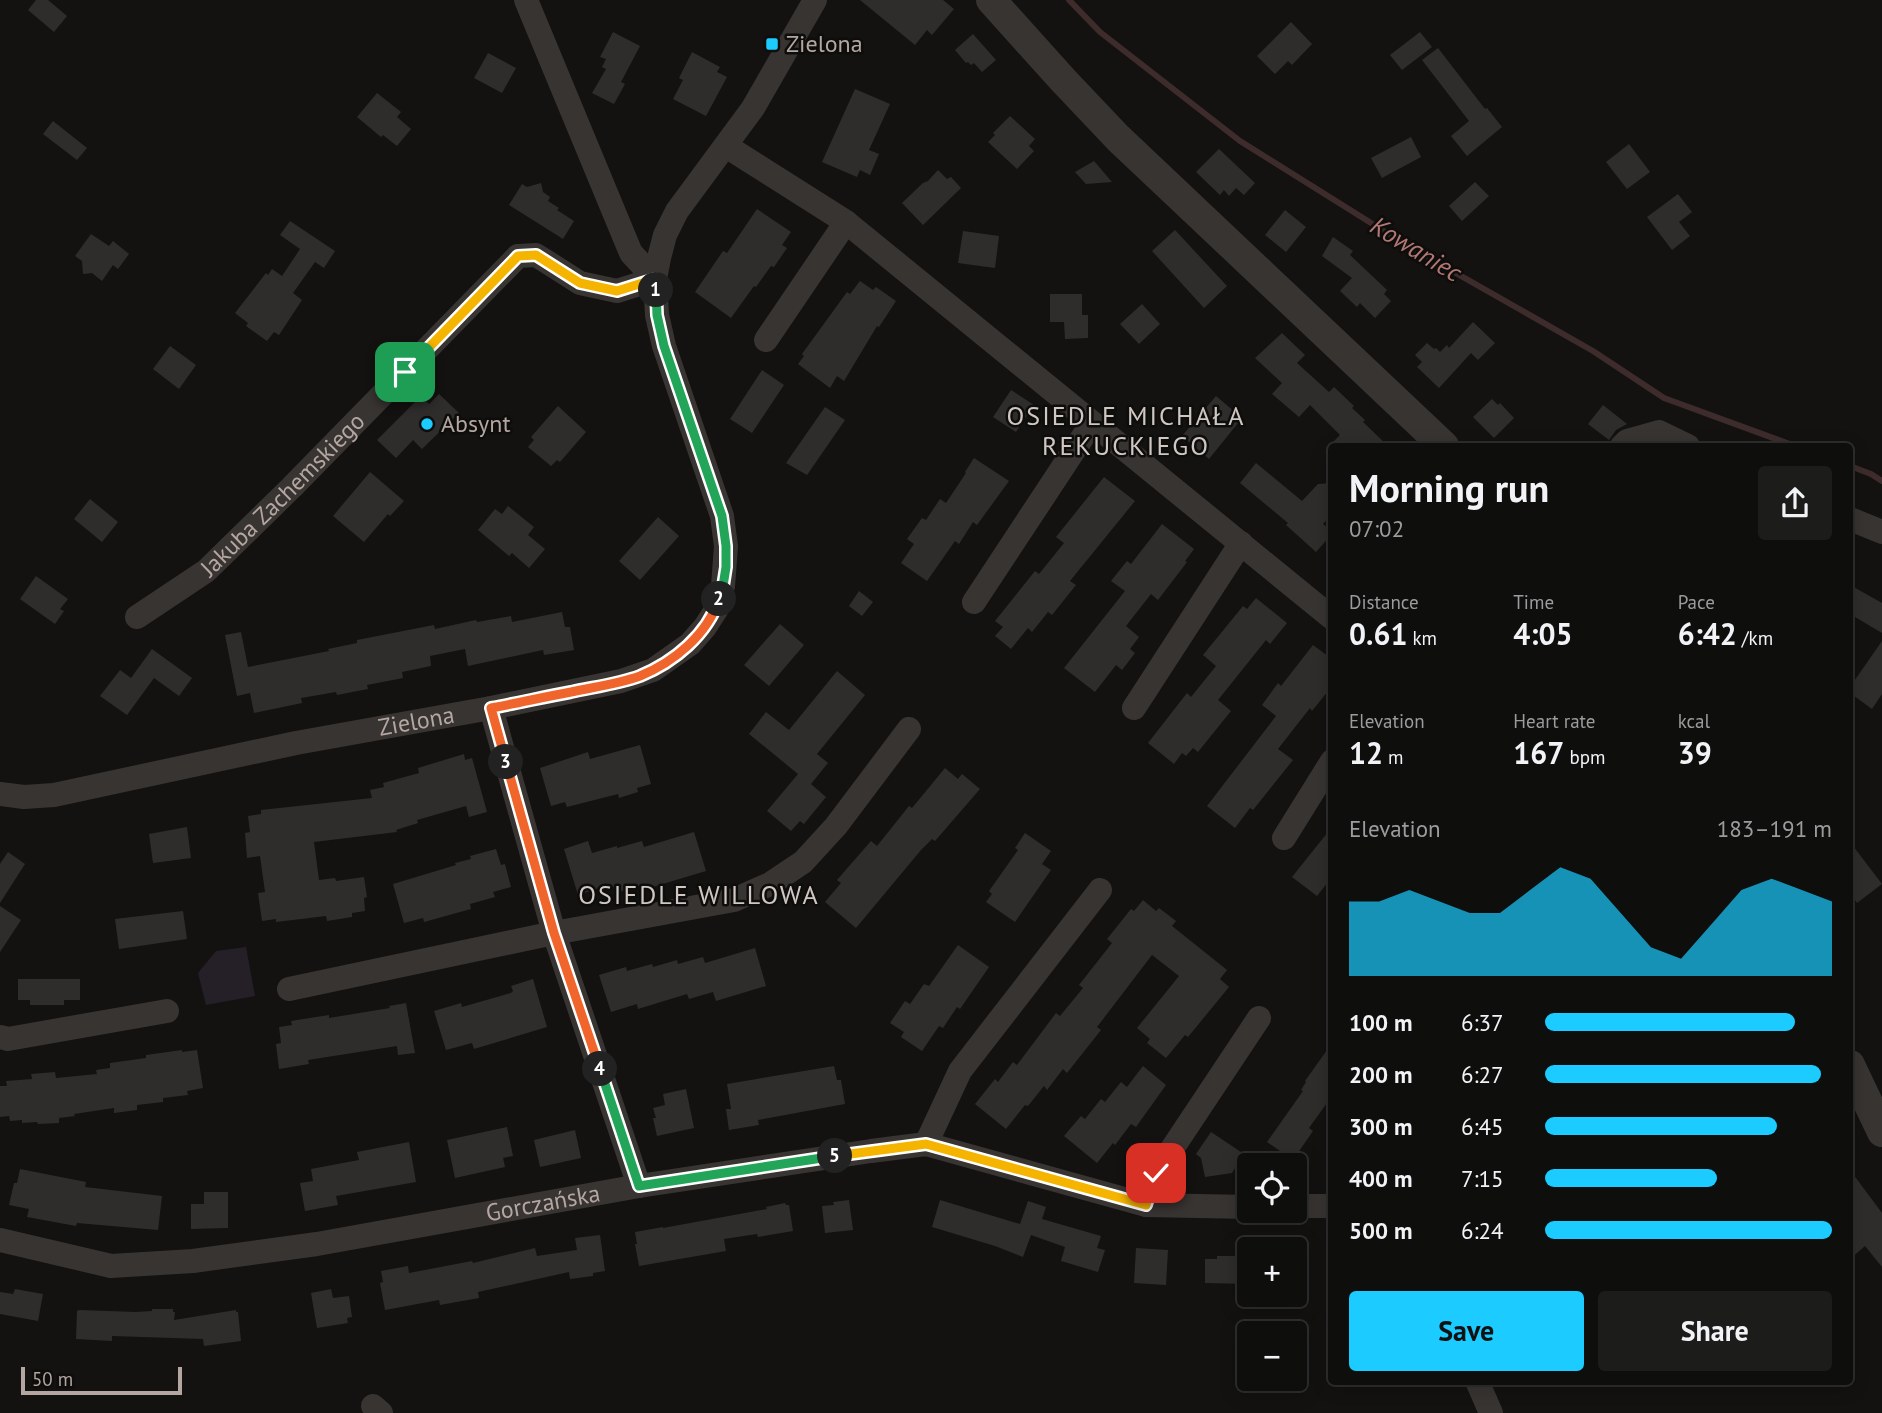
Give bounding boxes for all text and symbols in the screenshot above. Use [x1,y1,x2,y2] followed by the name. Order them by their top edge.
[786,28,863,59] place label: Zielona
[764,36,780,52] marker: Zielona
[1365,208,1469,289] water label: Kowaniec
[638,272,674,308] pin: 1
[650,277,661,301] text: 1
[375,342,435,402] pin
[386,353,424,391] icon: arrive
[1007,399,1245,462] district label: OSIEDLE MICHAŁA REKUCKIEGO
[193,406,371,584] street label: Jakuba Zachemskiego
[441,408,511,439] place label: Absynt
[419,416,435,432] marker: Absynt
[1349,463,1549,512] text: Morning run
[1758,466,1832,540] button: share
[1349,514,1404,543] text: 07:02
[702,582,736,616] pin: 2
[713,586,724,610] text: 2
[1349,590,1419,614] text: Distance
[1513,590,1554,614] text: Time
[1678,590,1715,614] text: Pace
[1349,614,1407,653] text: 0.61
[1513,614,1572,653] text: 4:05
[1678,614,1737,653] text: 6:42
[1407,626,1437,650] text: km
[1737,626,1773,650] text: /km
[376,699,457,743] street label: Zielona
[1349,709,1425,733] text: Elevation
[1513,709,1595,733] text: Heart rate
[1678,709,1710,733] text: kcal
[1349,733,1383,772] text: 12
[1513,733,1564,772] text: 167
[1678,733,1712,772] text: 39
[489,744,524,780] pin: 3
[1383,745,1404,769] text: m
[1564,745,1605,769] text: bpm
[500,749,511,773] text: 3
[1349,814,1441,843] text: Elevation
[1717,814,1832,843] text: 183–191 m
[578,878,820,911] district label: OSIEDLE WILLOWA
[1349,1008,1412,1037] text: 100 m
[1461,1008,1504,1037] text: 6:37
[582,1052,618,1086] pin: 4
[594,1056,605,1080] text: 4
[1349,1060,1412,1089] text: 200 m
[1461,1060,1504,1089] text: 6:27
[1349,1112,1412,1141] text: 300 m
[1461,1112,1504,1141] text: 6:45
[818,1138,852,1174] pin: 5
[829,1143,840,1167] text: 5
[1126,1143,1186,1203] pin
[1237,1153,1307,1391] map controls
[1237,1153,1307,1223] button: locate
[1137,1154,1175,1192] icon: check
[1349,1164,1412,1193] text: 400 m
[1461,1164,1504,1193] text: 7:15
[483,1177,603,1228] street label: Gorczańska
[1349,1216,1412,1245] text: 500 m
[1461,1216,1504,1245] text: 6:24
[1237,1237,1307,1307] button: +
[1349,1291,1584,1371] button: Save
[1598,1291,1832,1371] button: Share
[1237,1321,1307,1391] button: −
[21,1364,182,1396] scale bar
[32,1367,73,1391] text: 50 m

